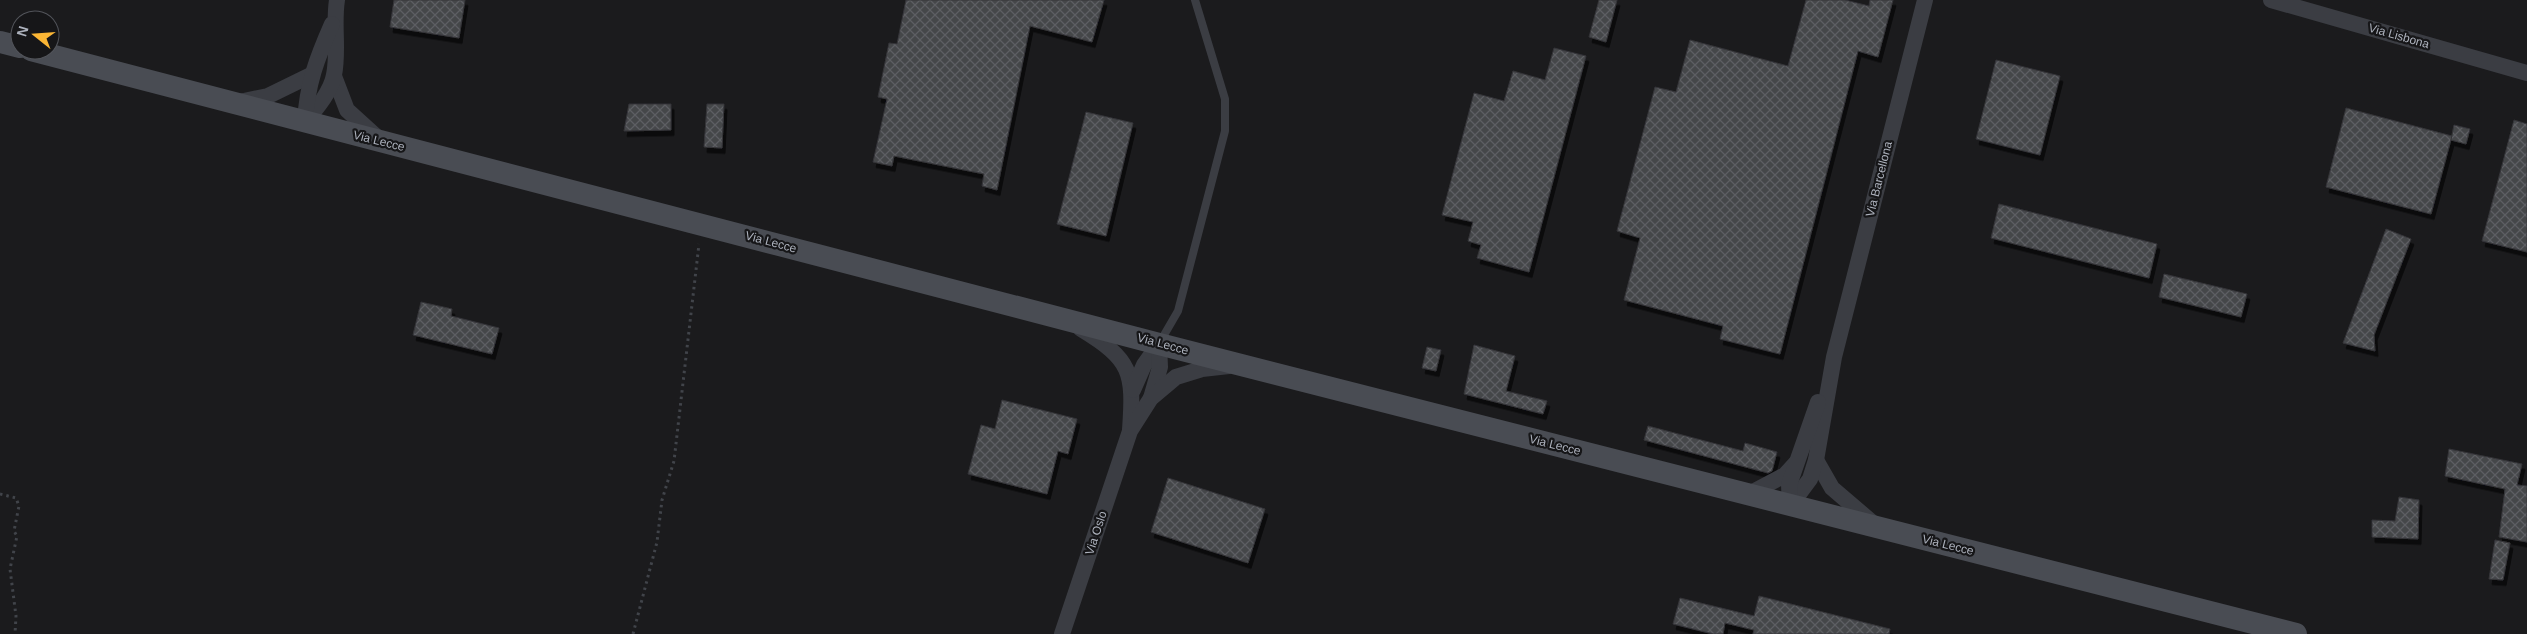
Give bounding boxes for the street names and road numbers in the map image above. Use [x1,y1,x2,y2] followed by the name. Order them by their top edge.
[2367,21,2431,51] street label: Via Lisbona
[352,128,406,154] street label: Via Lecce
[1863,140,1895,218] street label: Via Barcellona
[744,228,798,256] street label: Via Lecce
[1136,330,1190,358] street label: Via Lecce
[1528,432,1582,458] street label: Via Lecce
[1082,509,1110,557] street label: Via Oslo
[1921,532,1975,558] street label: Via Lecce

